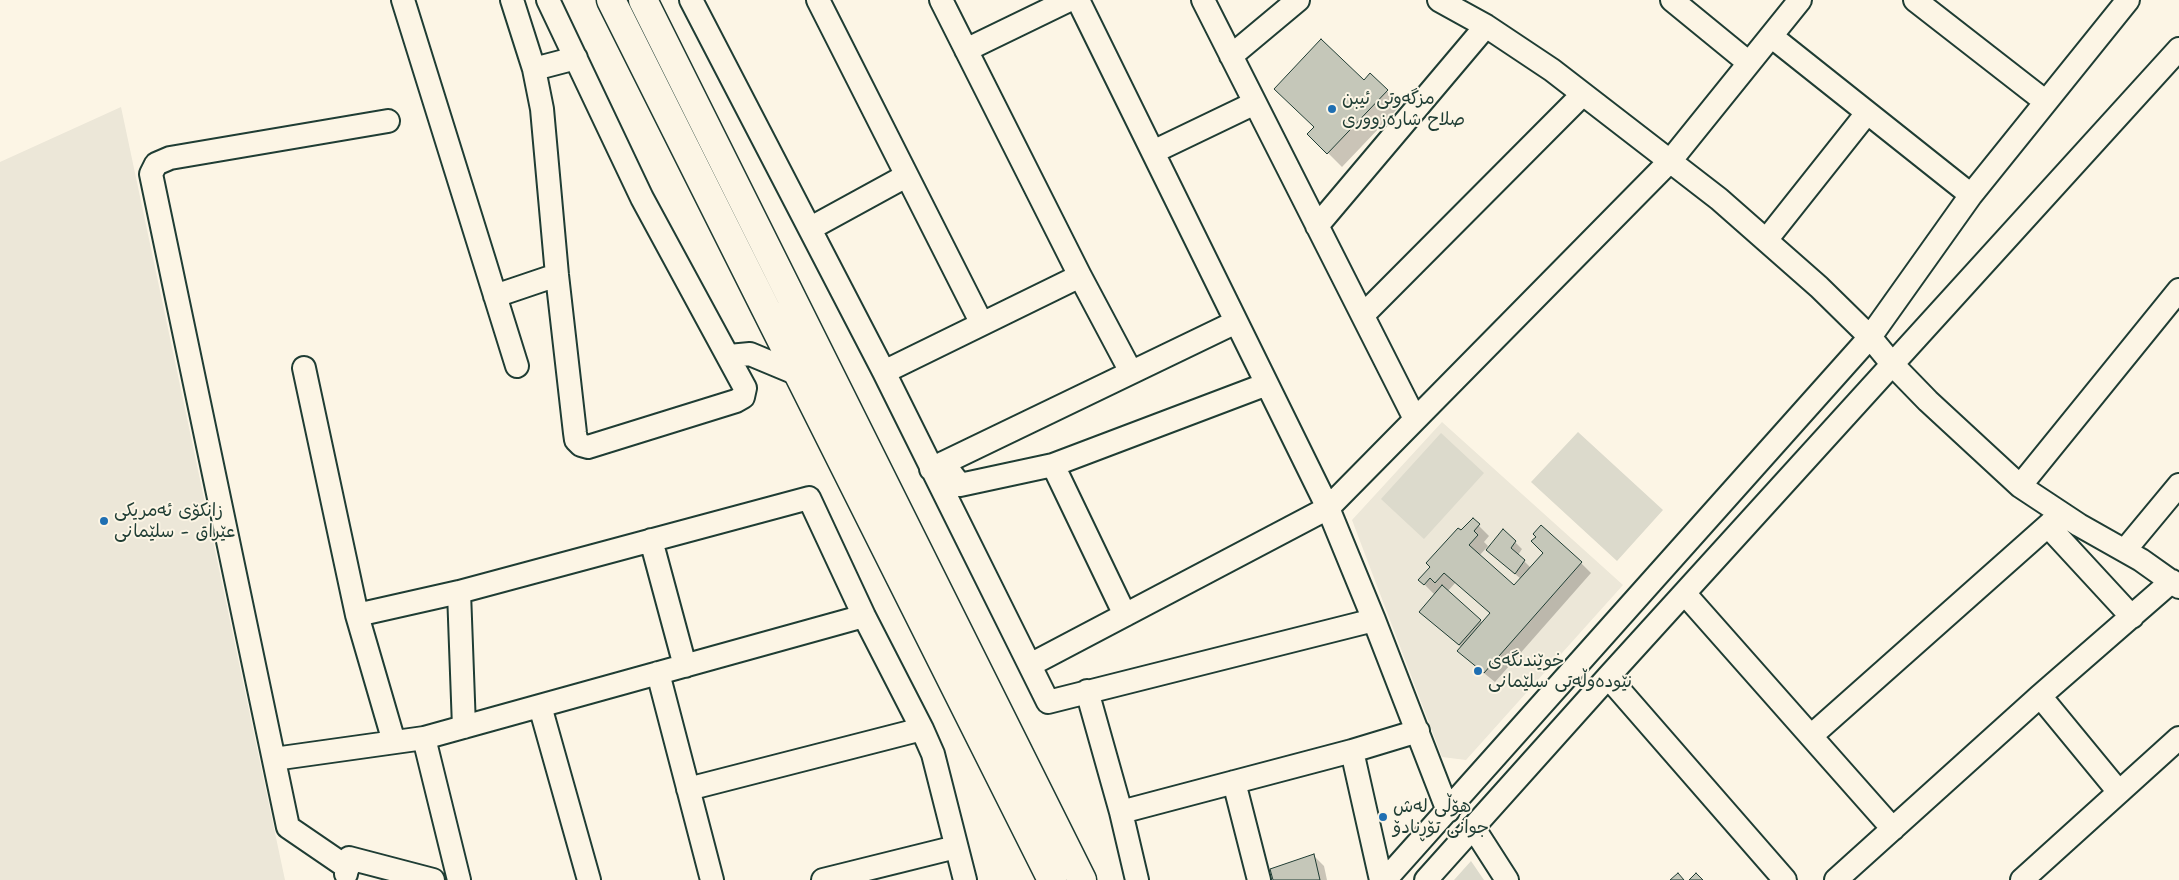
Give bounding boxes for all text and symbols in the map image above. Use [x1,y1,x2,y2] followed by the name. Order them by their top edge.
[1342,88,1465,130] place label: مزگەوتی ئیبن صلاح شارەزووری
[1326,103,1338,115] marker: مزگەوتی ئیبن صلاح شارەزووری
[114,500,235,542] place label: زانکۆی ئەمریکی عێراق - سلێمانی
[98,515,110,527] marker: زانکۆی ئەمریکی عێراق - سلێمانی
[1488,650,1632,692] place label: خوێندنگەی نێوده‌وڵه‌تی سلێمانی
[1472,665,1484,677] marker: خوێندنگەی نێوده‌وڵه‌تی سلێمانی
[1393,796,1489,839] place label: ھۆڵی لەش جوانی تۆڕنادۆ
[1377,811,1389,823] marker: ھۆڵی لەش جوانی تۆڕنادۆ

